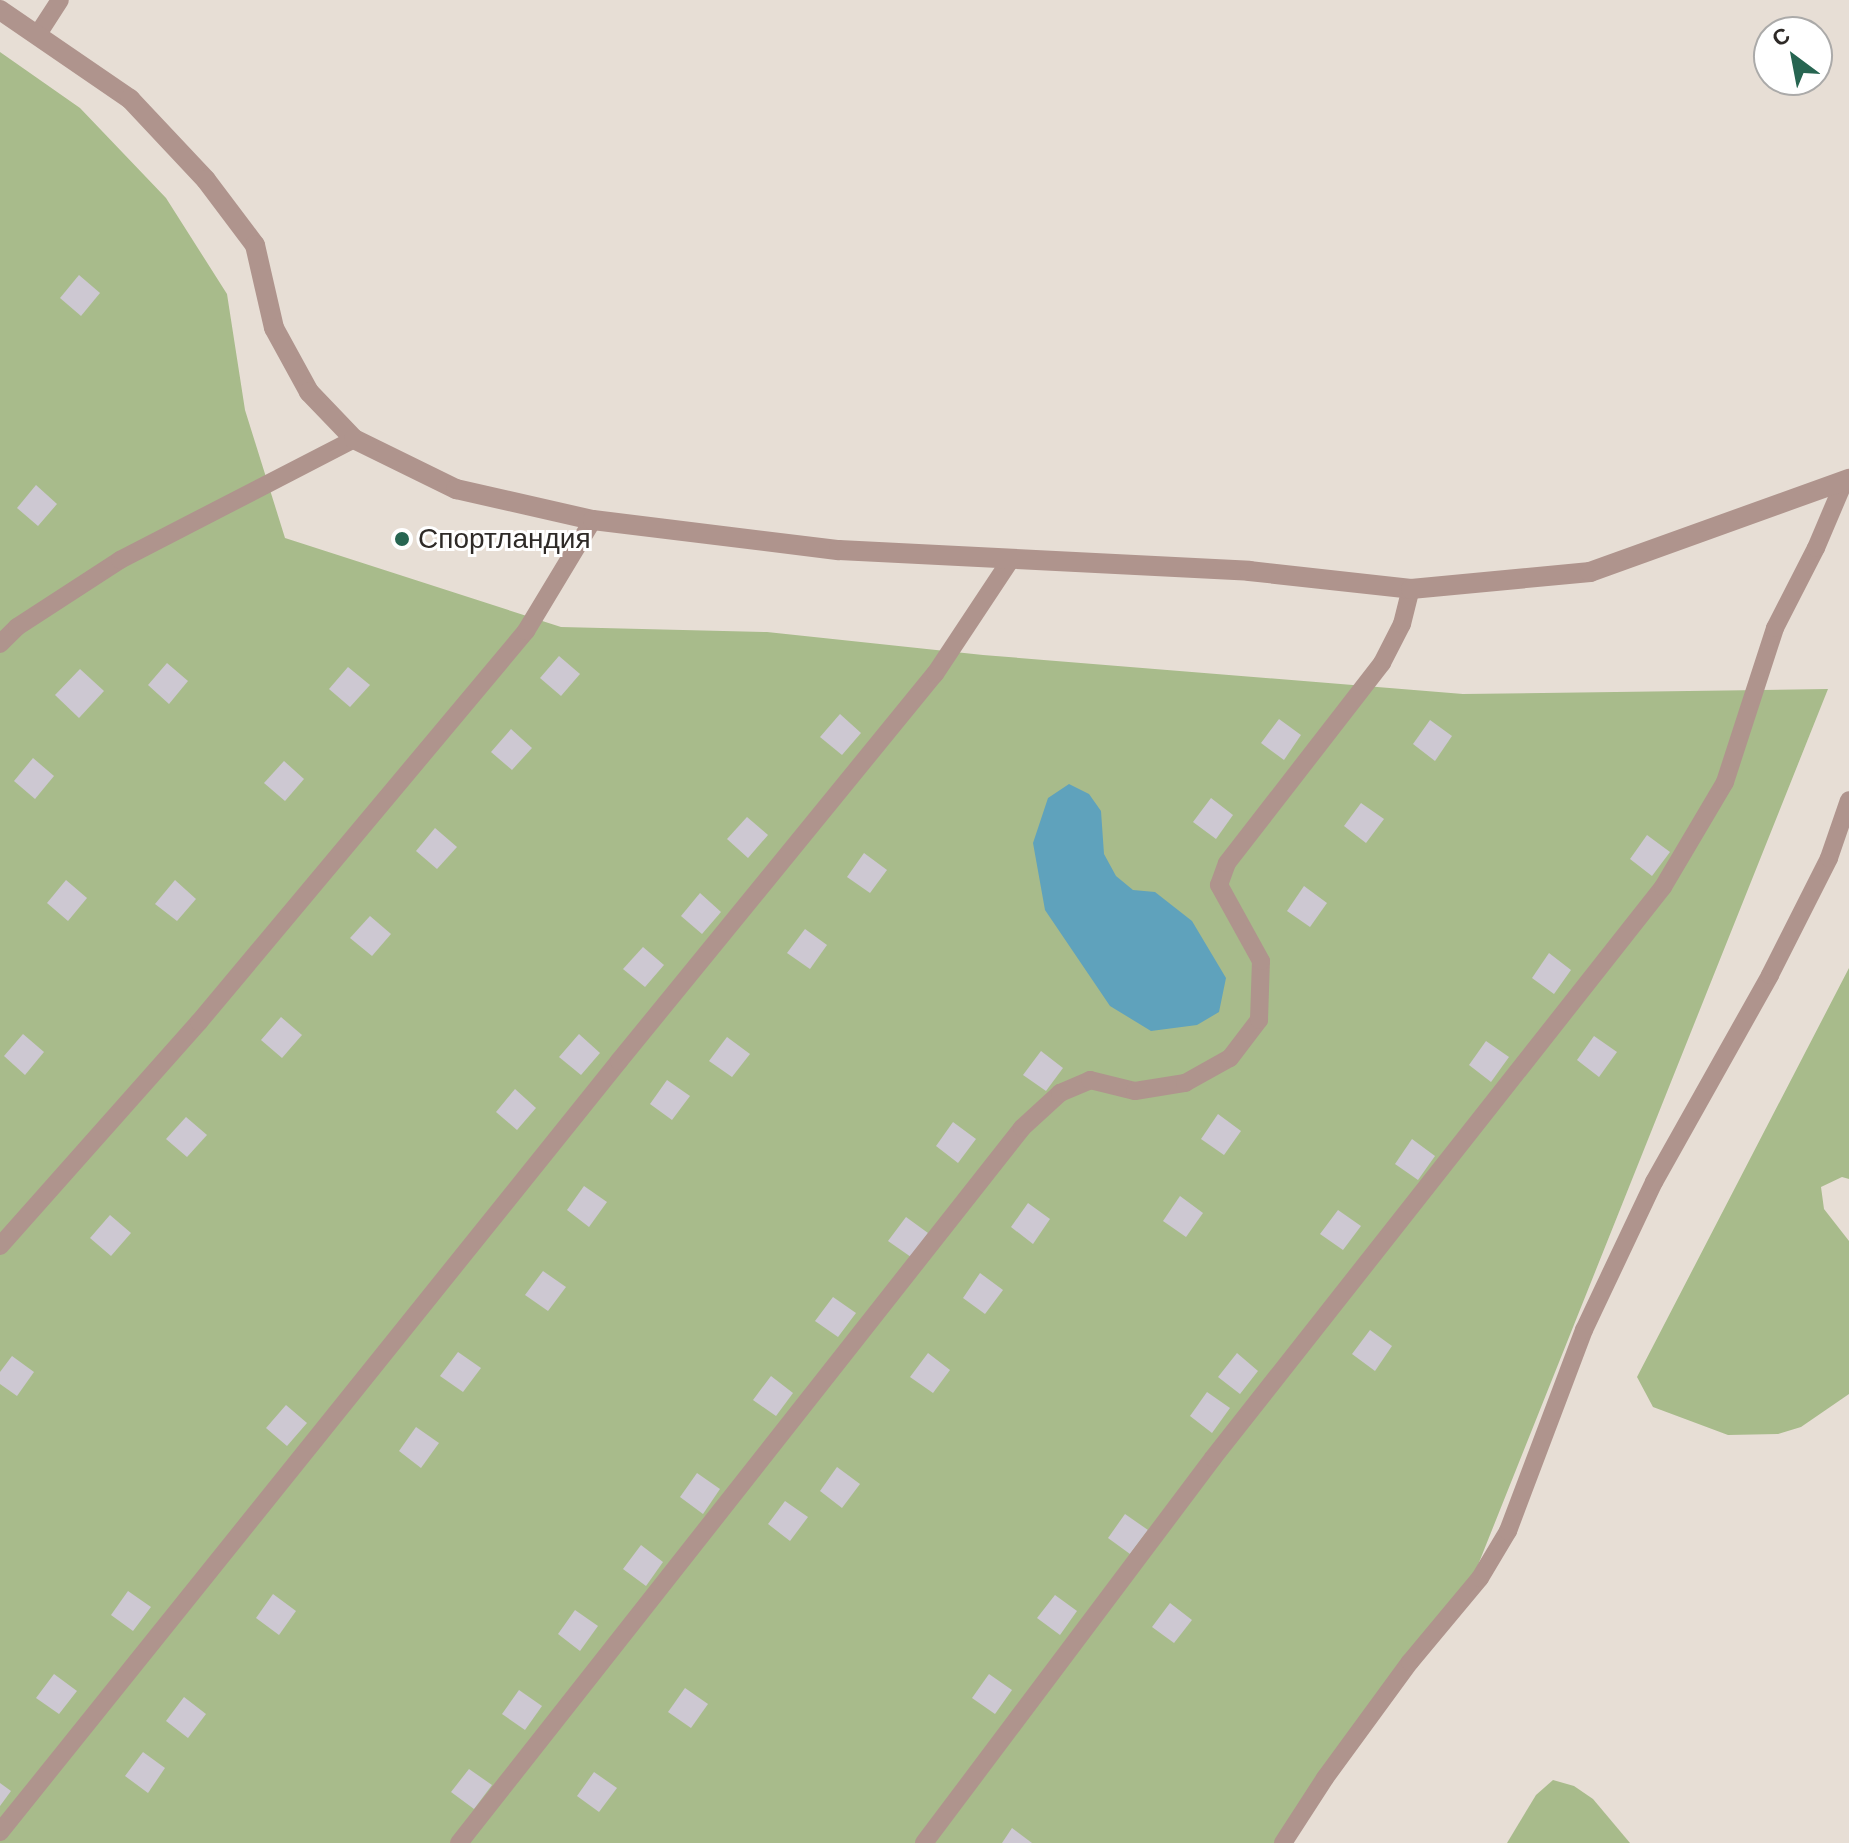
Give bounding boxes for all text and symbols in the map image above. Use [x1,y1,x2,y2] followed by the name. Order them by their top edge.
[1753,16,1833,96] north arrow
[1768,22,1794,52] text: С
[418,522,591,556] place label: Спортландия
[393,530,411,548] marker: Спортландия

